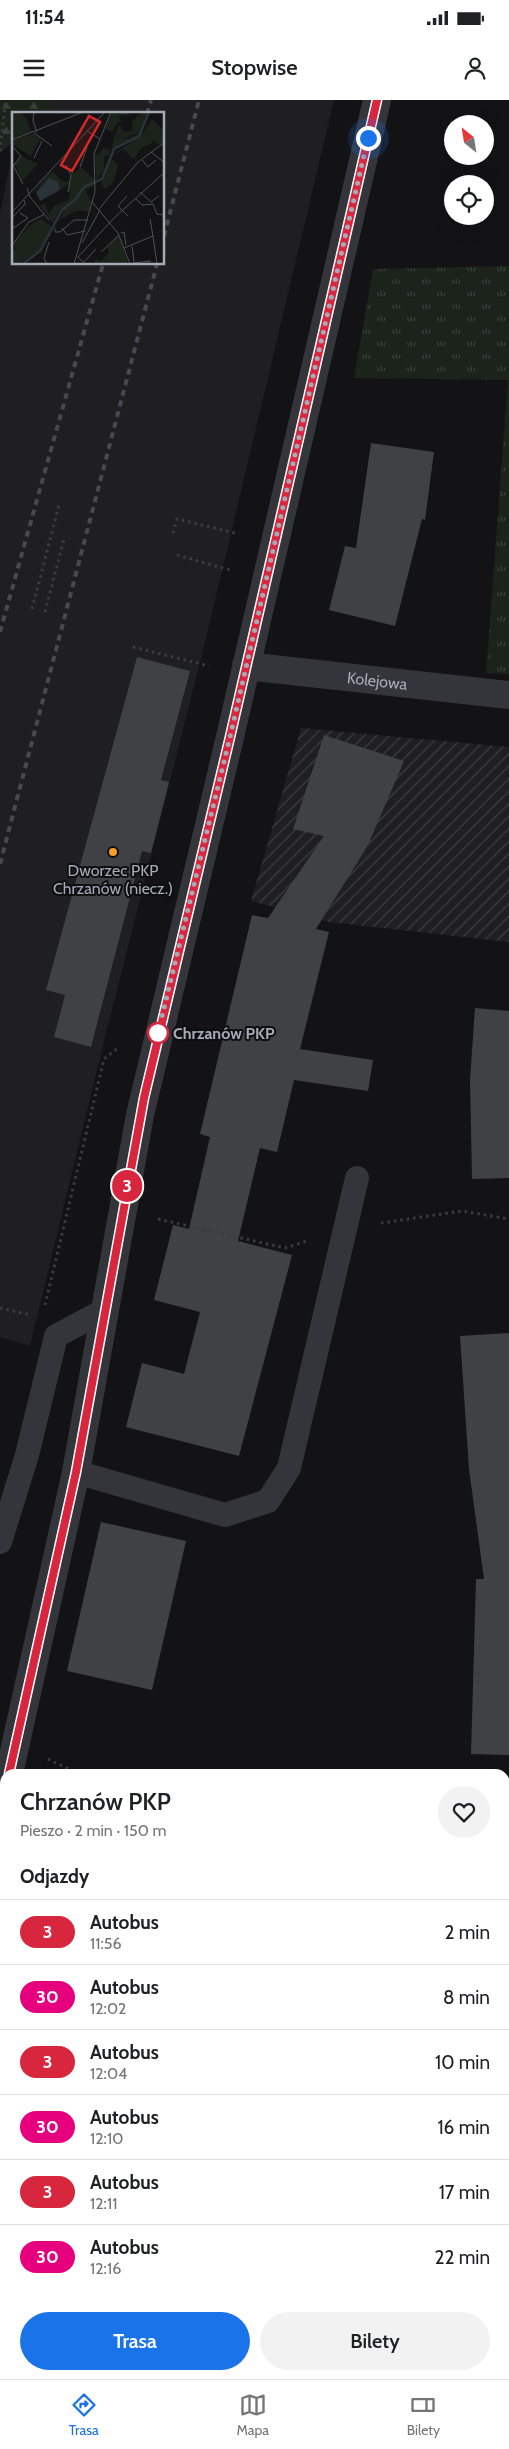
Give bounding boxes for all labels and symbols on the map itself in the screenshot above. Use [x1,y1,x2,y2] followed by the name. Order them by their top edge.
[12,112,165,265] inset map
[444,115,494,165] north arrow
[356,126,381,151] your location
[346,668,409,694] street label: Kolejowa
[107,846,119,858] marker: Dworzec PKP Chrzanów (niecz.)
[53,861,173,898] place label: Dworzec PKP Chrzanów (niecz.)
[147,1022,169,1044] marker: Chrzanów PKP
[173,1024,275,1043] place label: Chrzanów PKP
[111,1170,143,1202] line badge: 3

